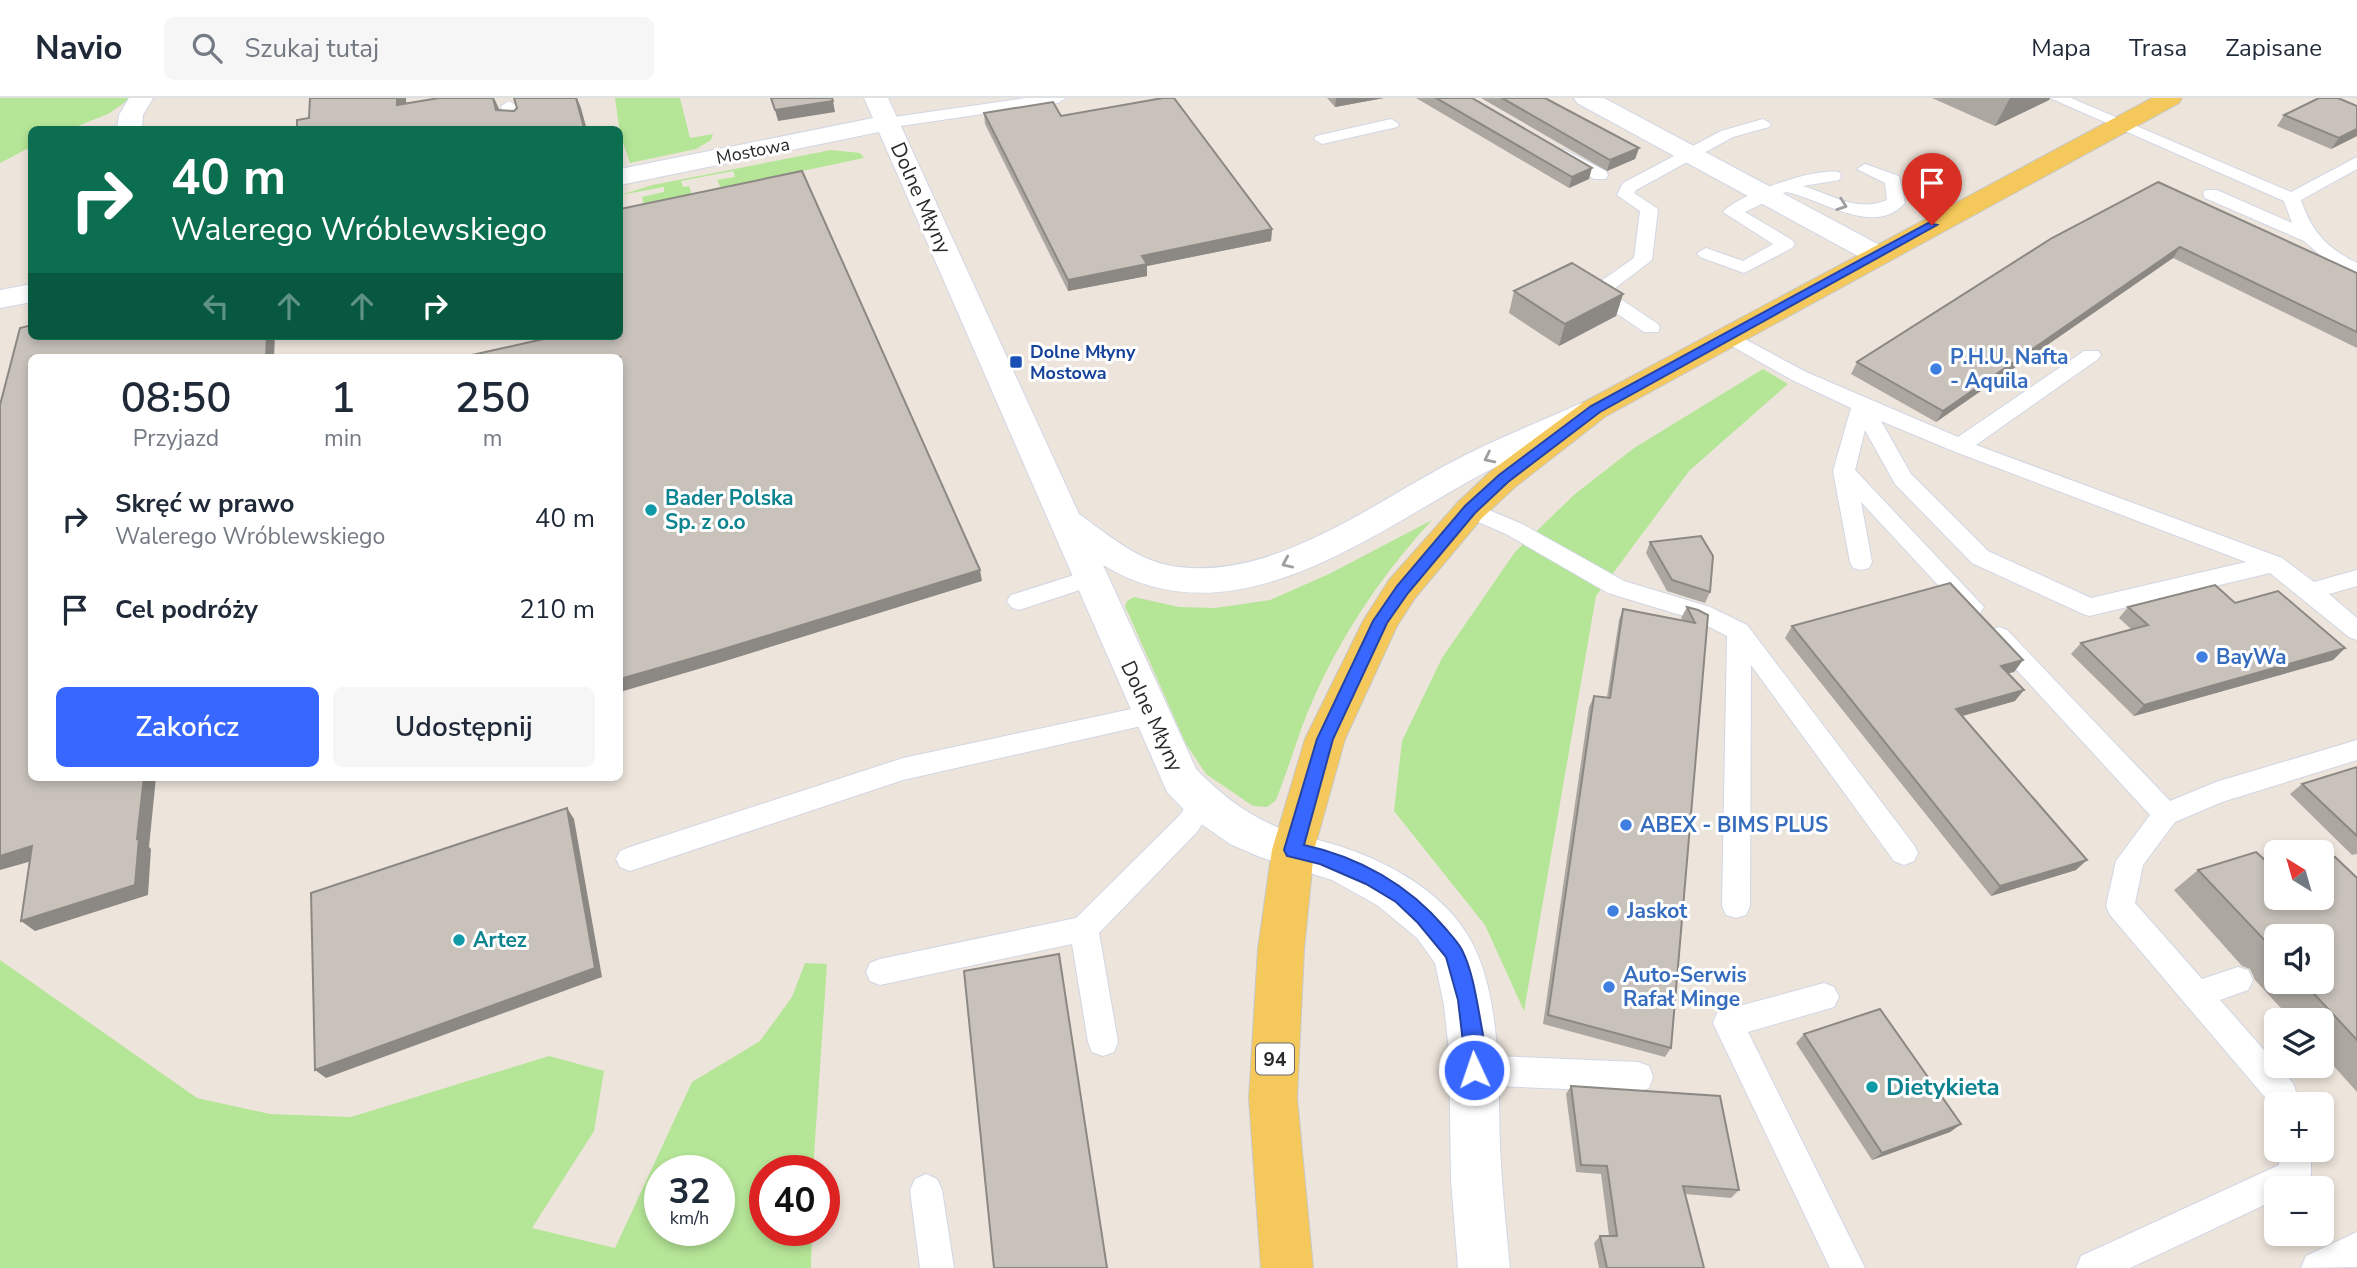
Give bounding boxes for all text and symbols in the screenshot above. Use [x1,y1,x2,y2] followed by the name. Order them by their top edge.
[164,17,654,80] search box
[35,26,122,71] text: Navio
[188,29,226,67] icon: search
[244,31,379,66] text: Szukaj tutaj
[2031,32,2091,64] text: Mapa
[2129,32,2187,64] text: Trasa
[2225,32,2322,64] text: Zapisane
[714,132,792,170] street label: Mostowa
[884,138,958,258] street label: Dolne Młyny
[171,144,286,211] text: 40 m
[1902,153,1962,225] pin
[56,154,147,245] icon: right
[1913,164,1951,202] icon: arrive
[1836,197,1848,211] one-way arrow
[171,208,547,251] text: Walerego Wróblewskiego
[197,287,235,325] icon: left
[270,287,308,325] icon: ahead
[343,287,381,325] icon: ahead
[416,287,454,325] icon: right
[1030,340,1136,385] place label: Dolne Młyny Mostowa
[1950,343,2069,395] place label: P.H.U. Nafta - Aquila
[1008,354,1024,370] marker: Dolne Młyny Mostowa
[1928,361,1944,377] marker: P.H.U. Nafta - Aquila
[121,370,231,427] text: 08:50
[330,370,356,427] text: 1
[455,370,530,427] text: 250
[133,423,219,454] text: Przyjazd
[324,423,362,454] text: min
[483,423,502,454] text: m
[1484,450,1496,464] one-way arrow
[665,484,794,536] place label: Bader Polska Sp. z o.o
[115,486,295,521] text: Skręć w prawo
[56,500,94,538] icon: right
[535,501,595,536] text: 40 m
[643,502,659,518] marker: Bader Polska Sp. z o.o
[115,521,385,552] text: Walerego Wróblewskiego
[1282,555,1294,569] one-way arrow
[56,591,94,629] icon: arrive
[115,592,258,627] text: Cel podróży
[519,592,595,627] text: 210 m
[2216,643,2286,671] place label: BayWa
[2194,649,2210,665] marker: BayWa
[1114,656,1190,776] street label: Dolne Młyny
[56,687,319,767] button: Zakończ
[333,687,595,767] button: Udostępnij
[1640,811,1828,839] place label: ABEX - BIMS PLUS
[1618,817,1634,833] marker: ABEX - BIMS PLUS
[2264,840,2334,910] north arrow
[2264,840,2334,1246] map controls
[1626,897,1688,925] place label: Jaskot
[1605,903,1621,919] marker: Jaskot
[2264,924,2334,994] button: sound
[473,926,527,954] place label: Artez
[451,932,467,948] marker: Artez
[1623,961,1747,1013] place label: Auto-Serwis Rafał Minge
[1601,979,1617,995] marker: Auto-Serwis Rafał Minge
[2264,1008,2334,1078] button: layers
[1437,1033,1511,1107] position arrow
[1256,1043,1294,1074] road number: 94
[1886,1071,2000,1103] place label: Dietykieta
[1864,1079,1880,1095] marker: Dietykieta
[2264,1092,2334,1162] button: +
[749,1155,840,1246] speed limit sign: 40
[668,1168,711,1215] text: 32
[2264,1176,2334,1246] button: −
[670,1206,709,1230] text: km/h

